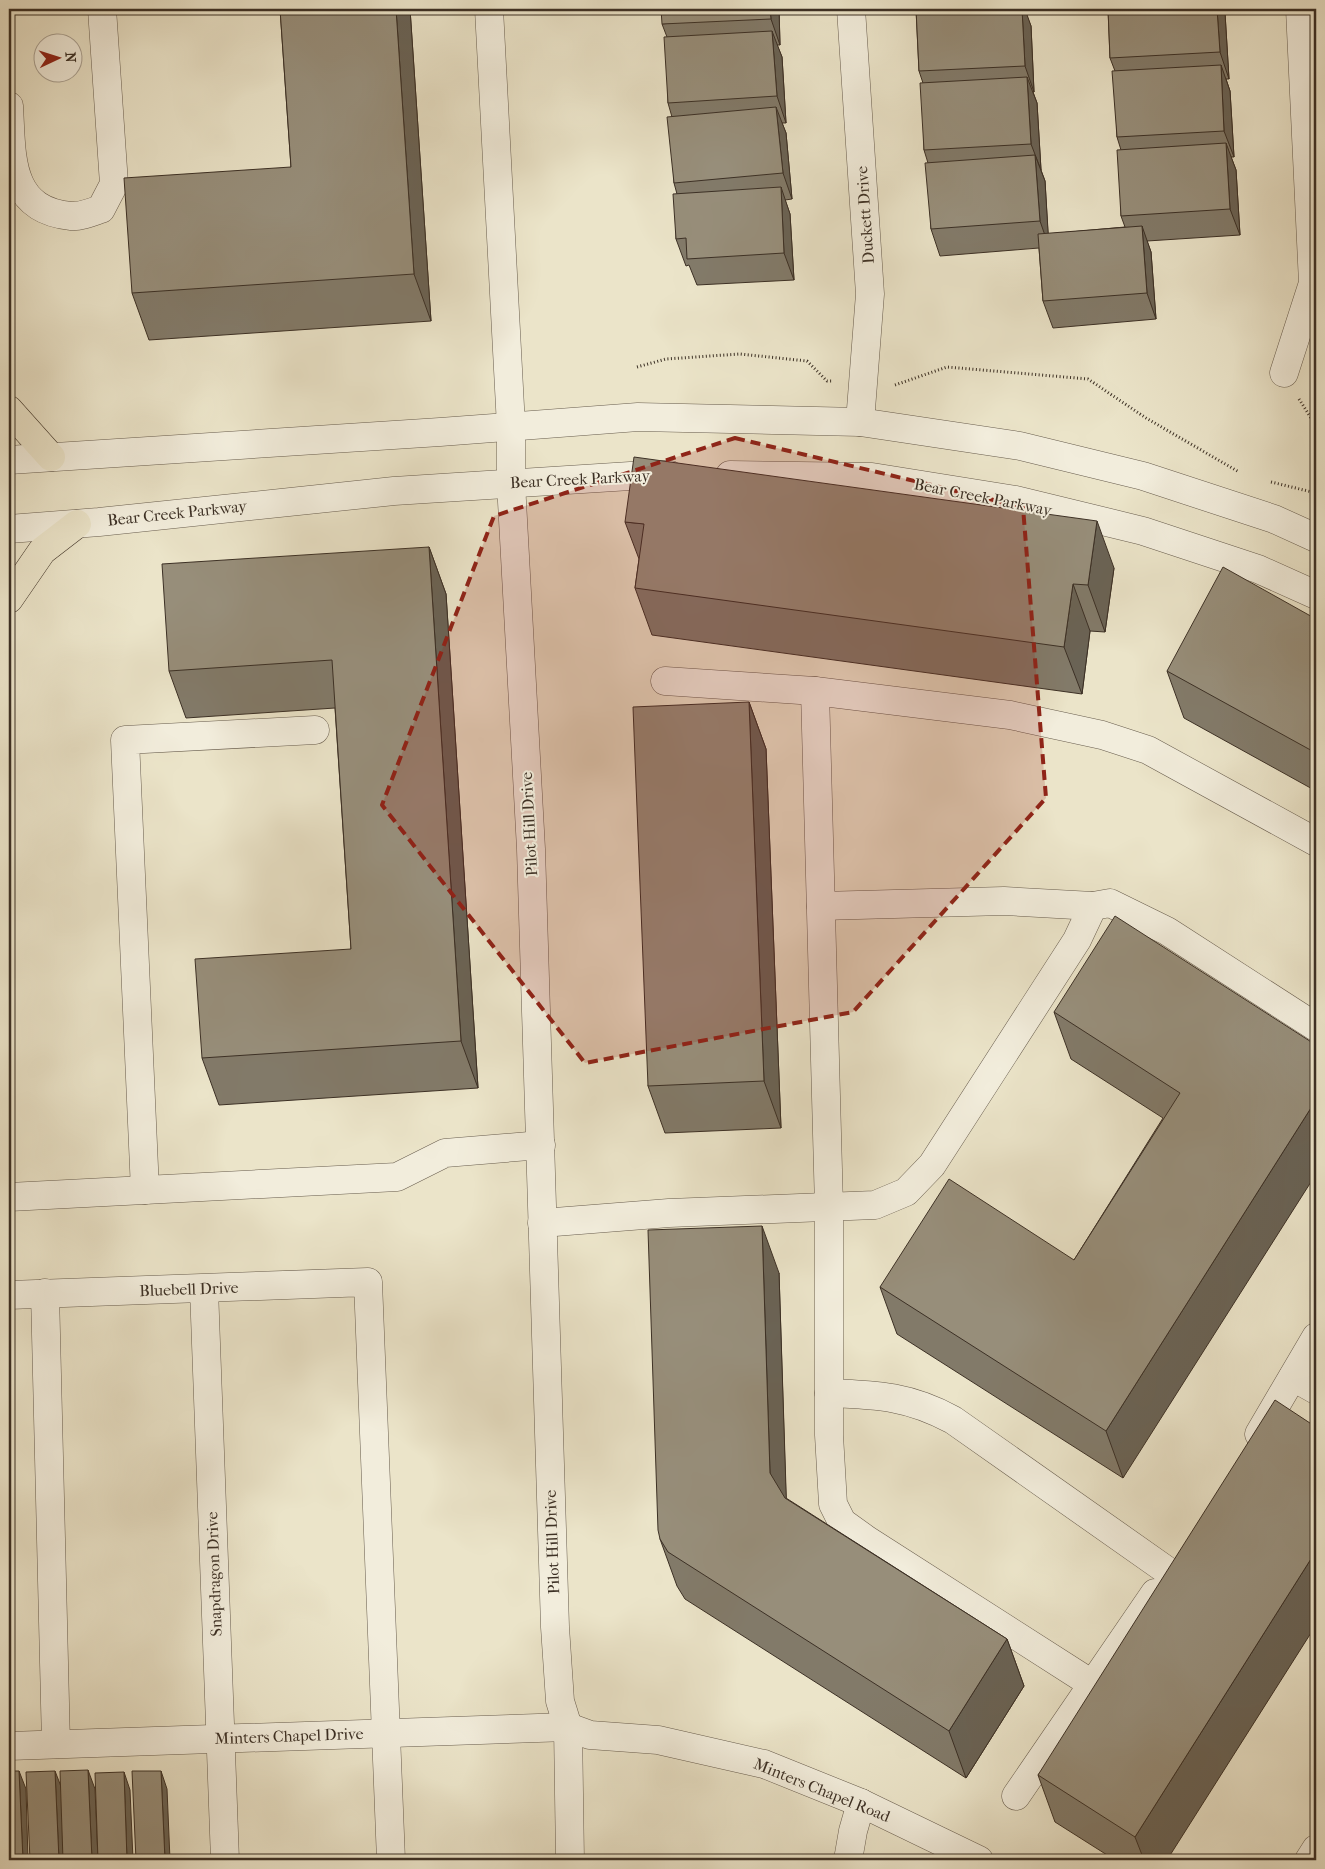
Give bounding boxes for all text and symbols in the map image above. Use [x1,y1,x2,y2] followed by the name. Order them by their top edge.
[32,32,82,82] north arrow
[62,51,79,63] text: N
[852,165,878,265] street label: Duckett Drive
[510,466,651,492] street label: Bear Creek Parkway
[912,474,1054,520] street label: Bear Creek Parkway
[106,496,248,530] street label: Bear Creek Parkway
[517,771,541,877] street label: Pilot Hill Drive
[139,1278,239,1300] street label: Bluebell Drive
[541,1489,563,1595] street label: Pilot Hill Drive
[202,1511,226,1637] street label: Snapdragon Drive
[214,1724,364,1748] street label: Minters Chapel Drive
[751,1754,893,1826] street label: Minters Chapel Road

